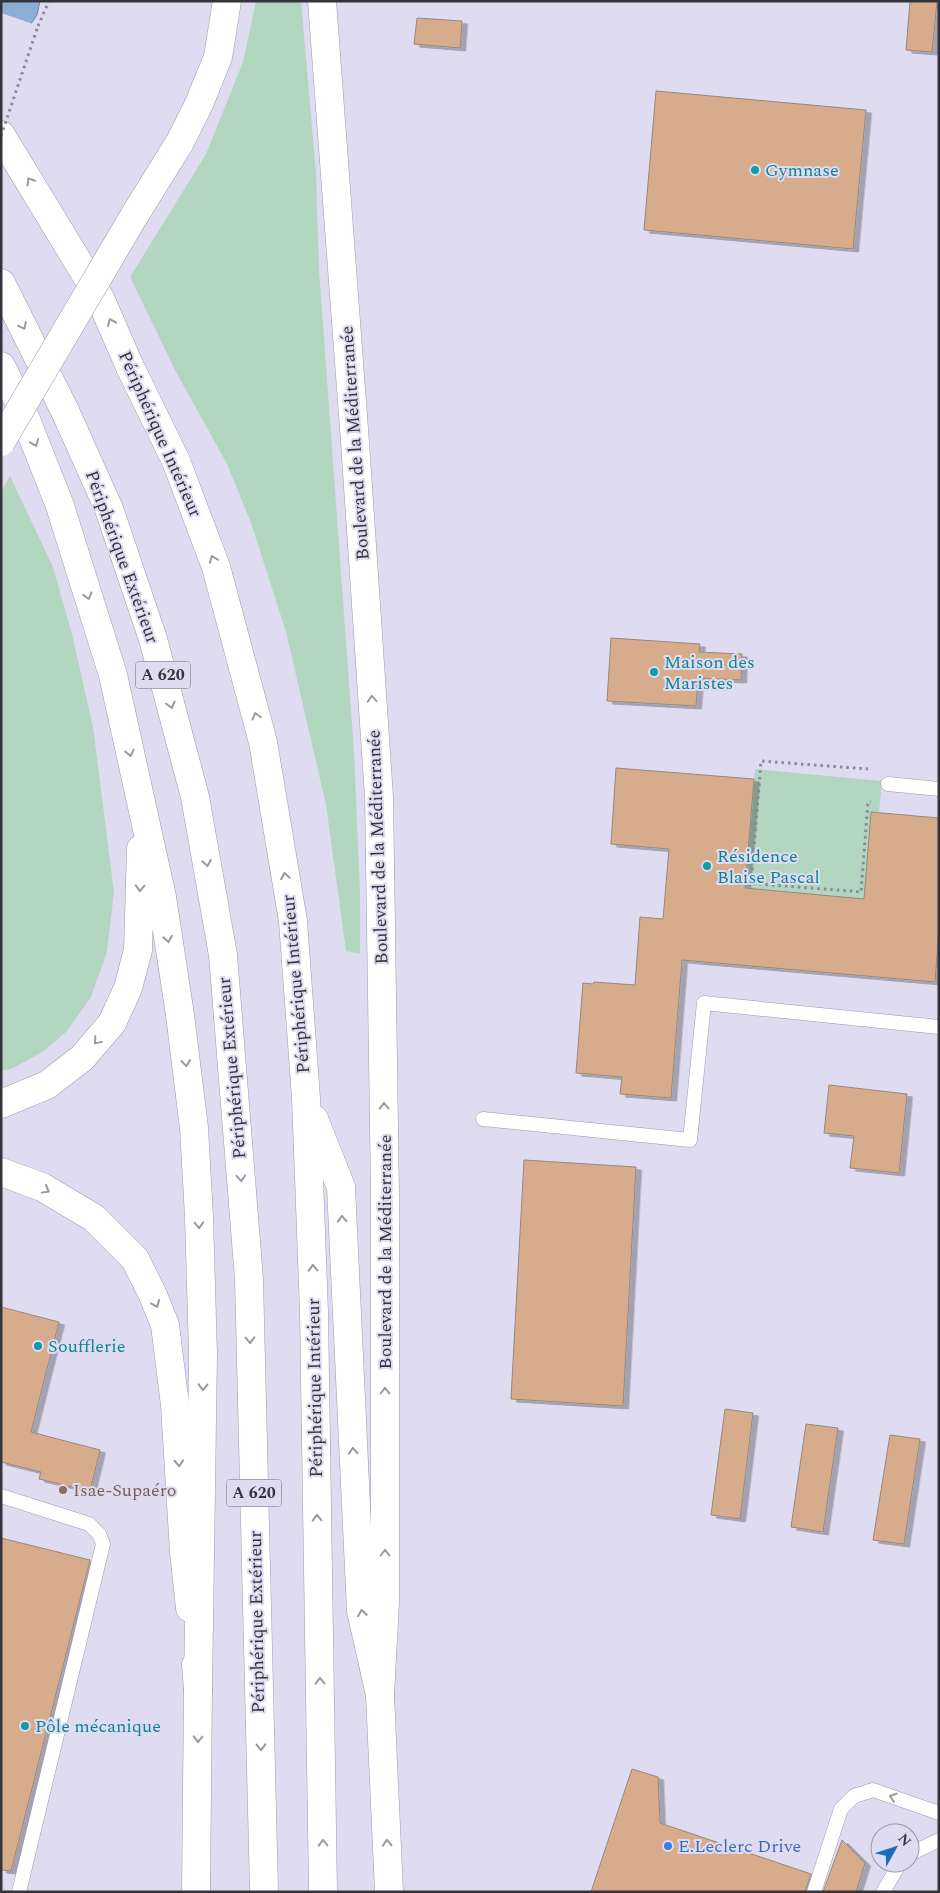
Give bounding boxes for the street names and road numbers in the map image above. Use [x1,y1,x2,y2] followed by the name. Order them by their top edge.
[333,325,377,561] street label: Boulevard de la Méditerranée
[111,347,209,521] street label: Périphérique Intérieur
[78,467,166,647] street label: Périphérique Extérieur
[136,662,190,688] road number: A 620
[360,729,396,965] street label: Boulevard de la Méditerranée
[275,893,317,1075] street label: Périphérique Intérieur
[211,976,253,1160] street label: Périphérique Extérieur
[372,1135,399,1369] street label: Boulevard de la Méditerranée
[300,1298,330,1478] street label: Périphérique Intérieur
[226,1480,282,1506] road number: A 620
[242,1530,272,1714] street label: Périphérique Extérieur

